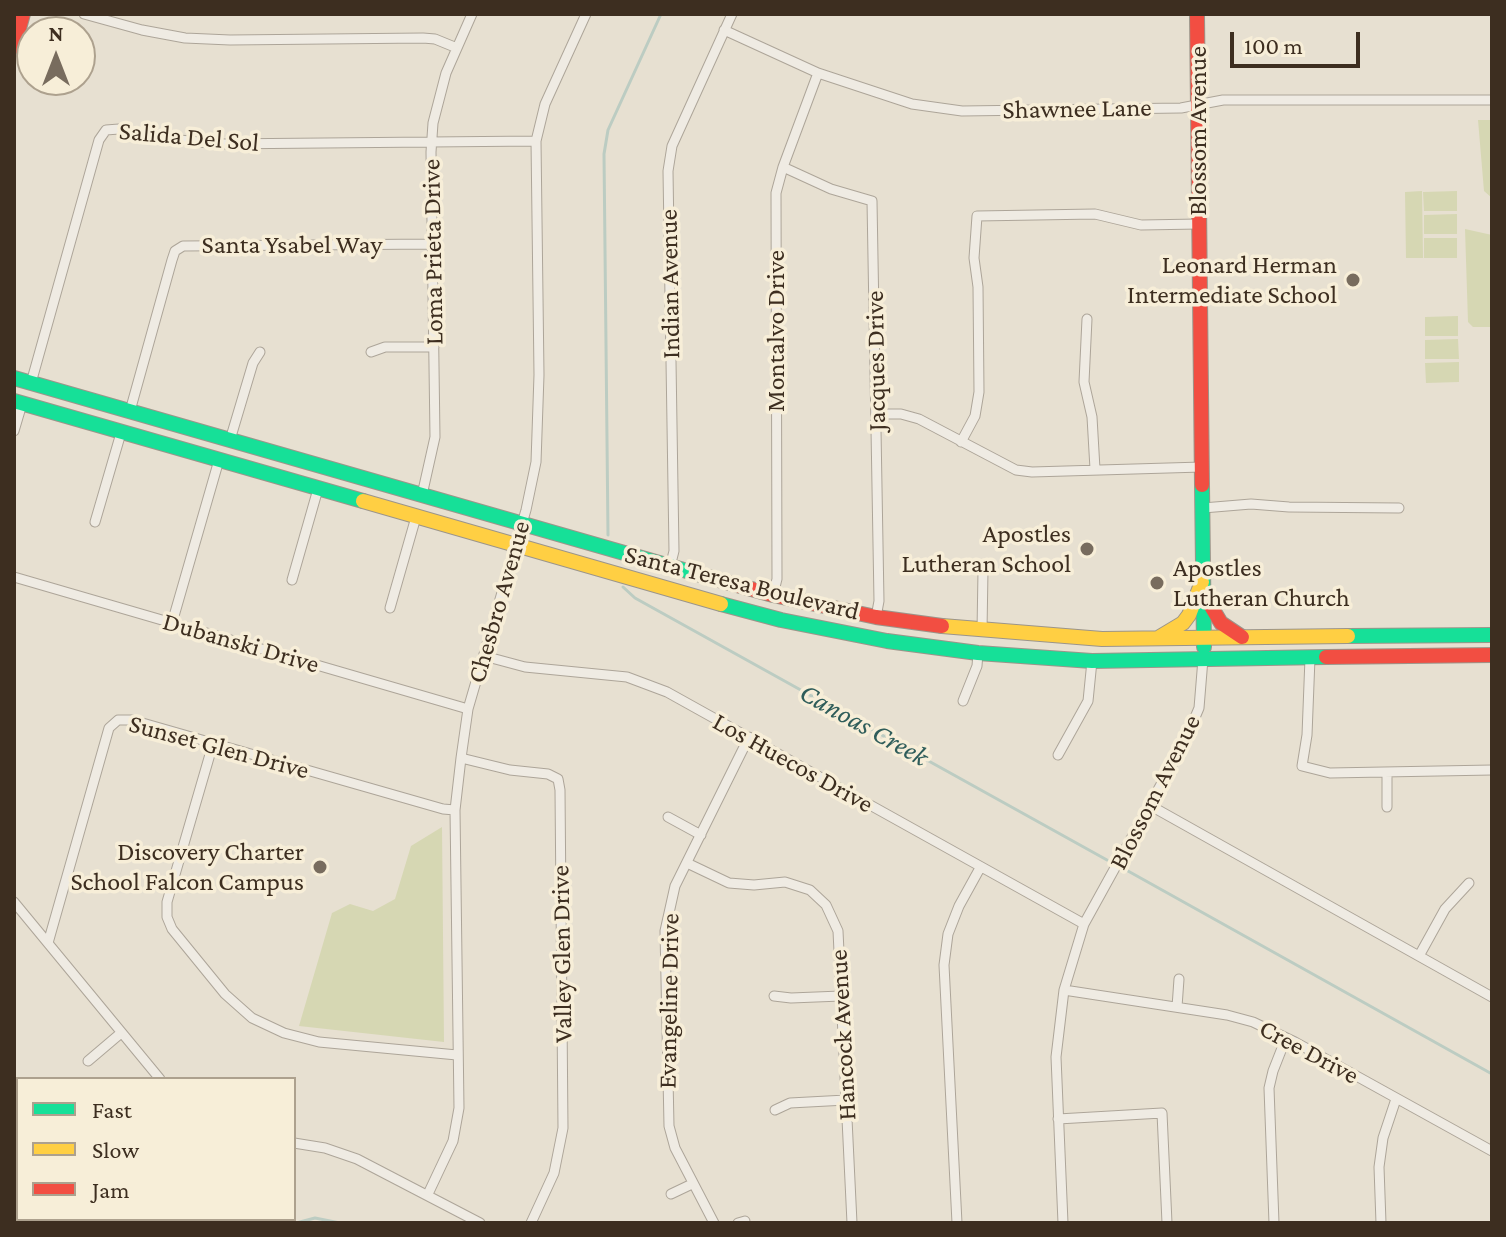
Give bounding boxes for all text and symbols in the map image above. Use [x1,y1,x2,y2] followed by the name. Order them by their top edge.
[16,16,96,96] north arrow
[1234,16,1364,66] scale bar
[49,21,64,46] text: N
[1244,32,1303,59] text: 100 m
[1182,46,1214,216] street label: Blossom Avenue
[1002,92,1152,126] street label: Shawnee Lane
[118,115,260,159] street label: Salida Del Sol
[416,159,450,345] street label: Loma Prieta Drive
[653,209,687,359] street label: Indian Avenue
[202,229,382,261] street label: Santa Ysabel Way
[1127,249,1337,310] place label: Leonard Herman Intermediate School
[760,250,792,412] street label: Montalvo Drive
[1344,271,1362,289] marker: Leonard Herman Intermediate School
[859,290,893,432] street label: Jacques Drive
[461,517,537,687] street label: Chesbro Avenue
[901,518,1071,580] place label: Apostles Lutheran School
[621,539,863,627] street label: Santa Teresa Boulevard
[1078,540,1096,558] marker: Apostles Lutheran School
[1173,552,1350,614] place label: Apostles Lutheran Church
[1148,574,1166,592] marker: Apostles Lutheran Church
[159,606,323,680] street label: Dubanski Drive
[794,676,934,774] water label: Canoas Creek
[707,706,879,820] street label: Los Huecos Drive
[126,708,312,786] street label: Sunset Glen Drive
[1103,709,1207,875] street label: Blossom Avenue
[70,836,304,898] place label: Discovery Charter School Falcon Campus
[311,858,329,876] marker: Discovery Charter School Falcon Campus
[545,865,579,1043] street label: Valley Glen Drive
[652,913,686,1089] street label: Evangeline Drive
[823,949,863,1121] street label: Hancock Avenue
[1254,1013,1364,1091] street label: Cree Drive
[16,1077,296,1221] legend
[92,1096,132,1123] text: Fast
[92,1136,139,1163] text: Slow
[92,1176,130,1203] text: Jam

